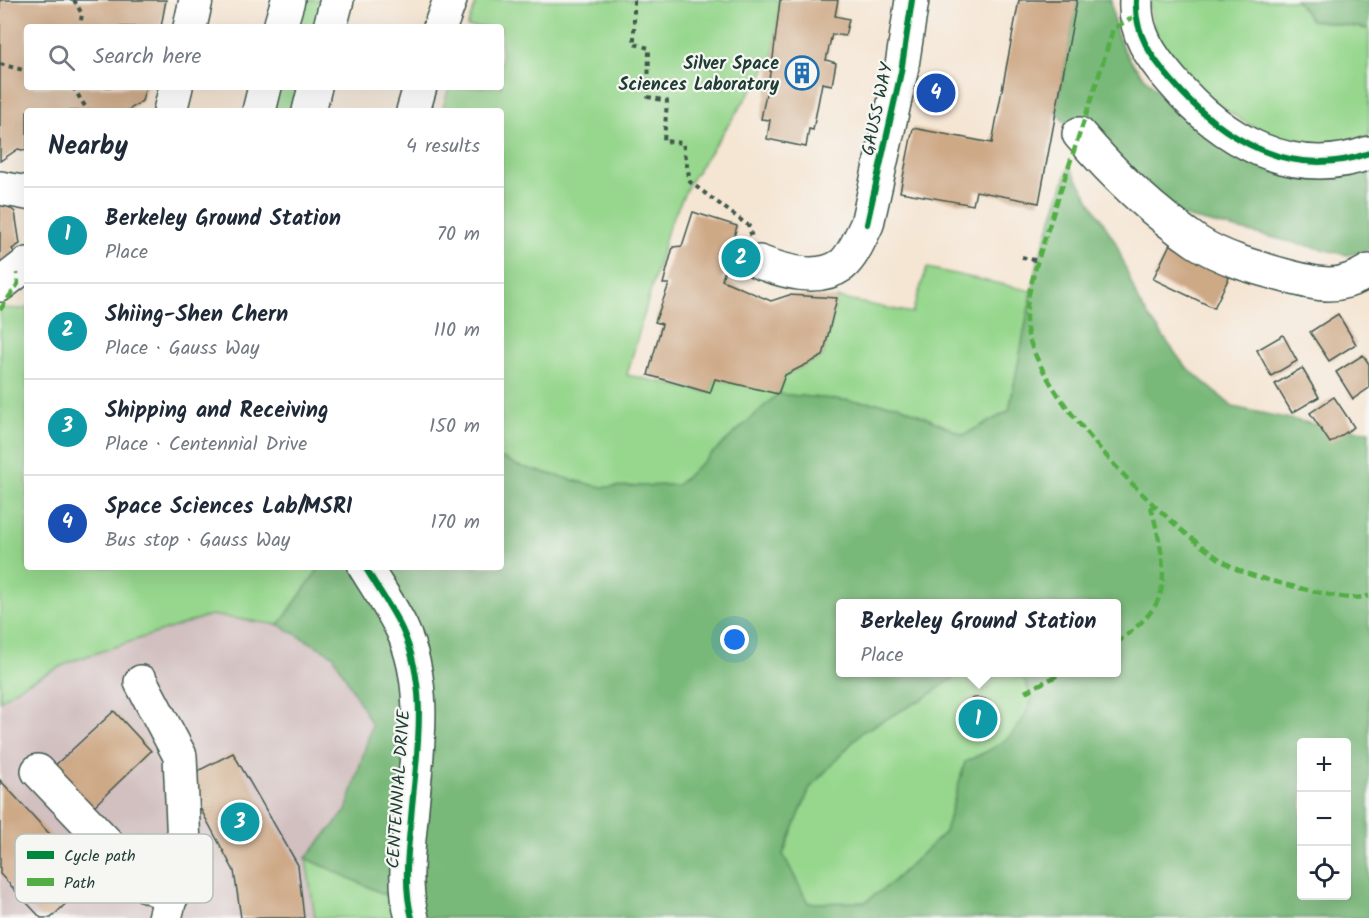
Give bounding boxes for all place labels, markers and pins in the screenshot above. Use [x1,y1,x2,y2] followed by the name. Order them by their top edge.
[619,50,780,100] place label: Silver Space Sciences Laboratory
[784,55,820,91] building icon: Silver Space Sciences Laboratory
[916,70,956,116] pin: 4
[722,236,760,280] pin: 2
[958,696,998,742] pin: 1
[220,800,260,844] pin: 3

